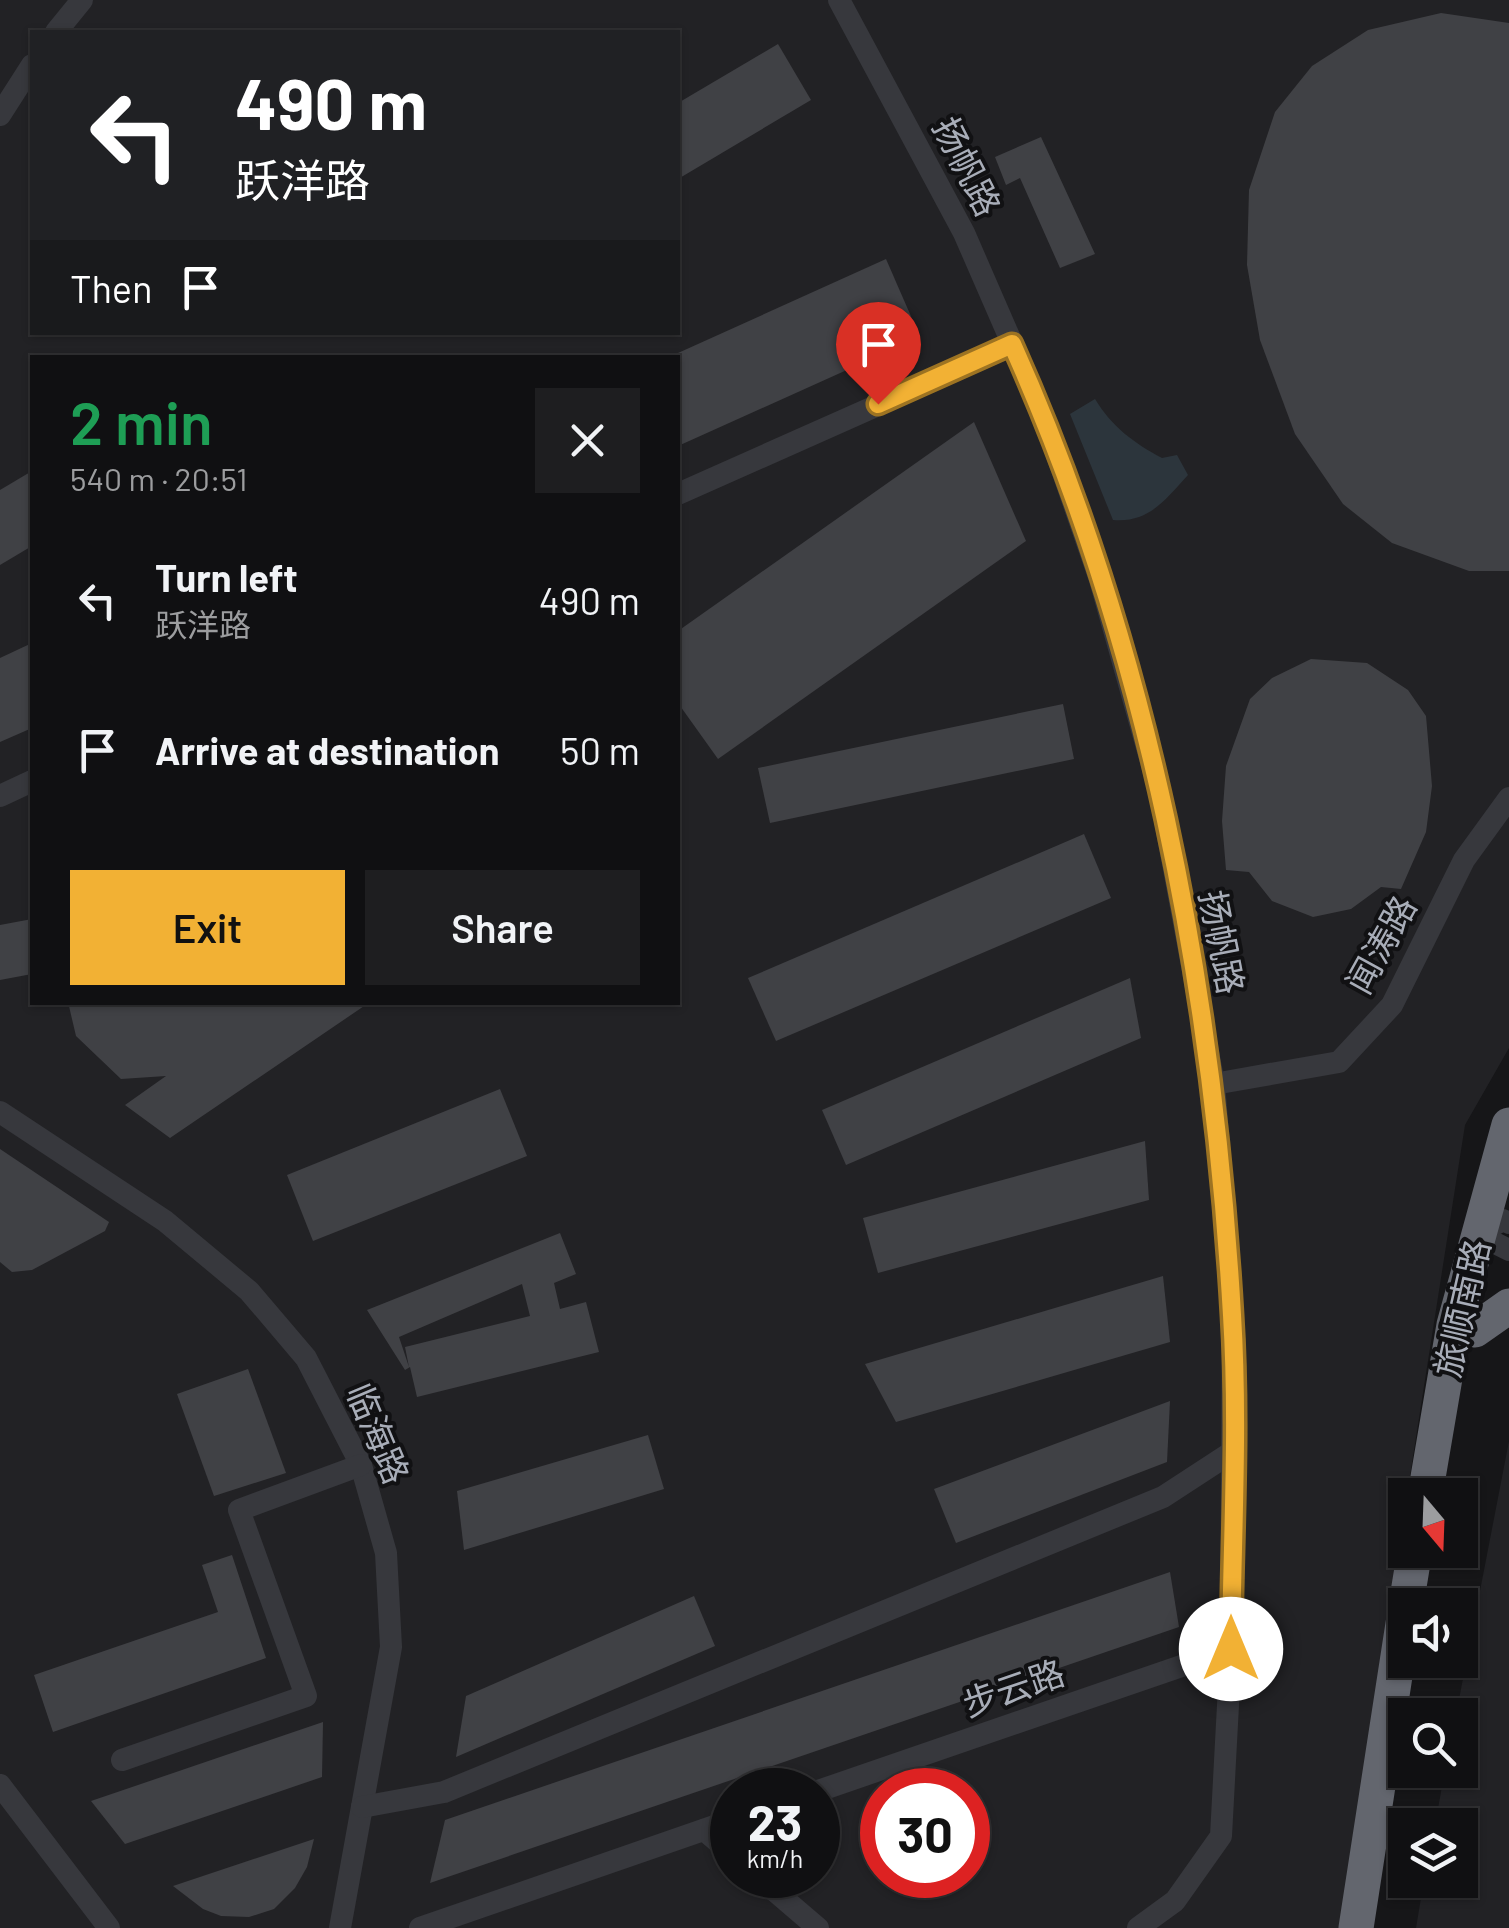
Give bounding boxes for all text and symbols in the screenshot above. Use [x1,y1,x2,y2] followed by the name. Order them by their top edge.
[235,60,427,144] text: 490 m
[70,70,200,200] icon: left
[925,110,1011,222] street label: 扬帆路
[235,152,370,206] text: 跃洋路
[173,260,228,315] icon: arrive
[70,265,153,311] text: Then
[836,302,921,405] pin
[851,317,906,372] icon: arrive
[70,385,213,457] text: 2 min
[535,388,640,493] button: close
[70,459,247,497] text: 540 m · 20:51
[155,554,298,600] text: Turn left
[70,573,125,628] icon: left
[539,577,640,623] text: 490 m
[155,605,251,643] text: 跃洋路
[70,723,125,778] icon: arrive
[155,727,500,773] text: Arrive at destination
[560,727,640,773] text: 50 m
[70,870,345,985] button: Exit
[365,870,640,985] button: Share
[1192,886,1254,998] street label: 扬帆路
[1336,888,1424,1000] street label: 闻涛路
[1425,1235,1497,1381] street label: 旅顺南路
[339,1376,419,1490] street label: 临海路
[1388,1478,1478,1568] north arrow
[1388,1478,1478,1898] map controls
[1388,1588,1478,1678] button: sound
[1179,1597,1283,1701] position arrow
[957,1650,1069,1724] street label: 步云路
[1388,1698,1478,1788] button: search
[860,1768,990,1898] speed limit sign: 30
[748,1791,802,1851] text: 23
[1388,1808,1478,1898] button: layers
[747,1843,803,1873] text: km/h

